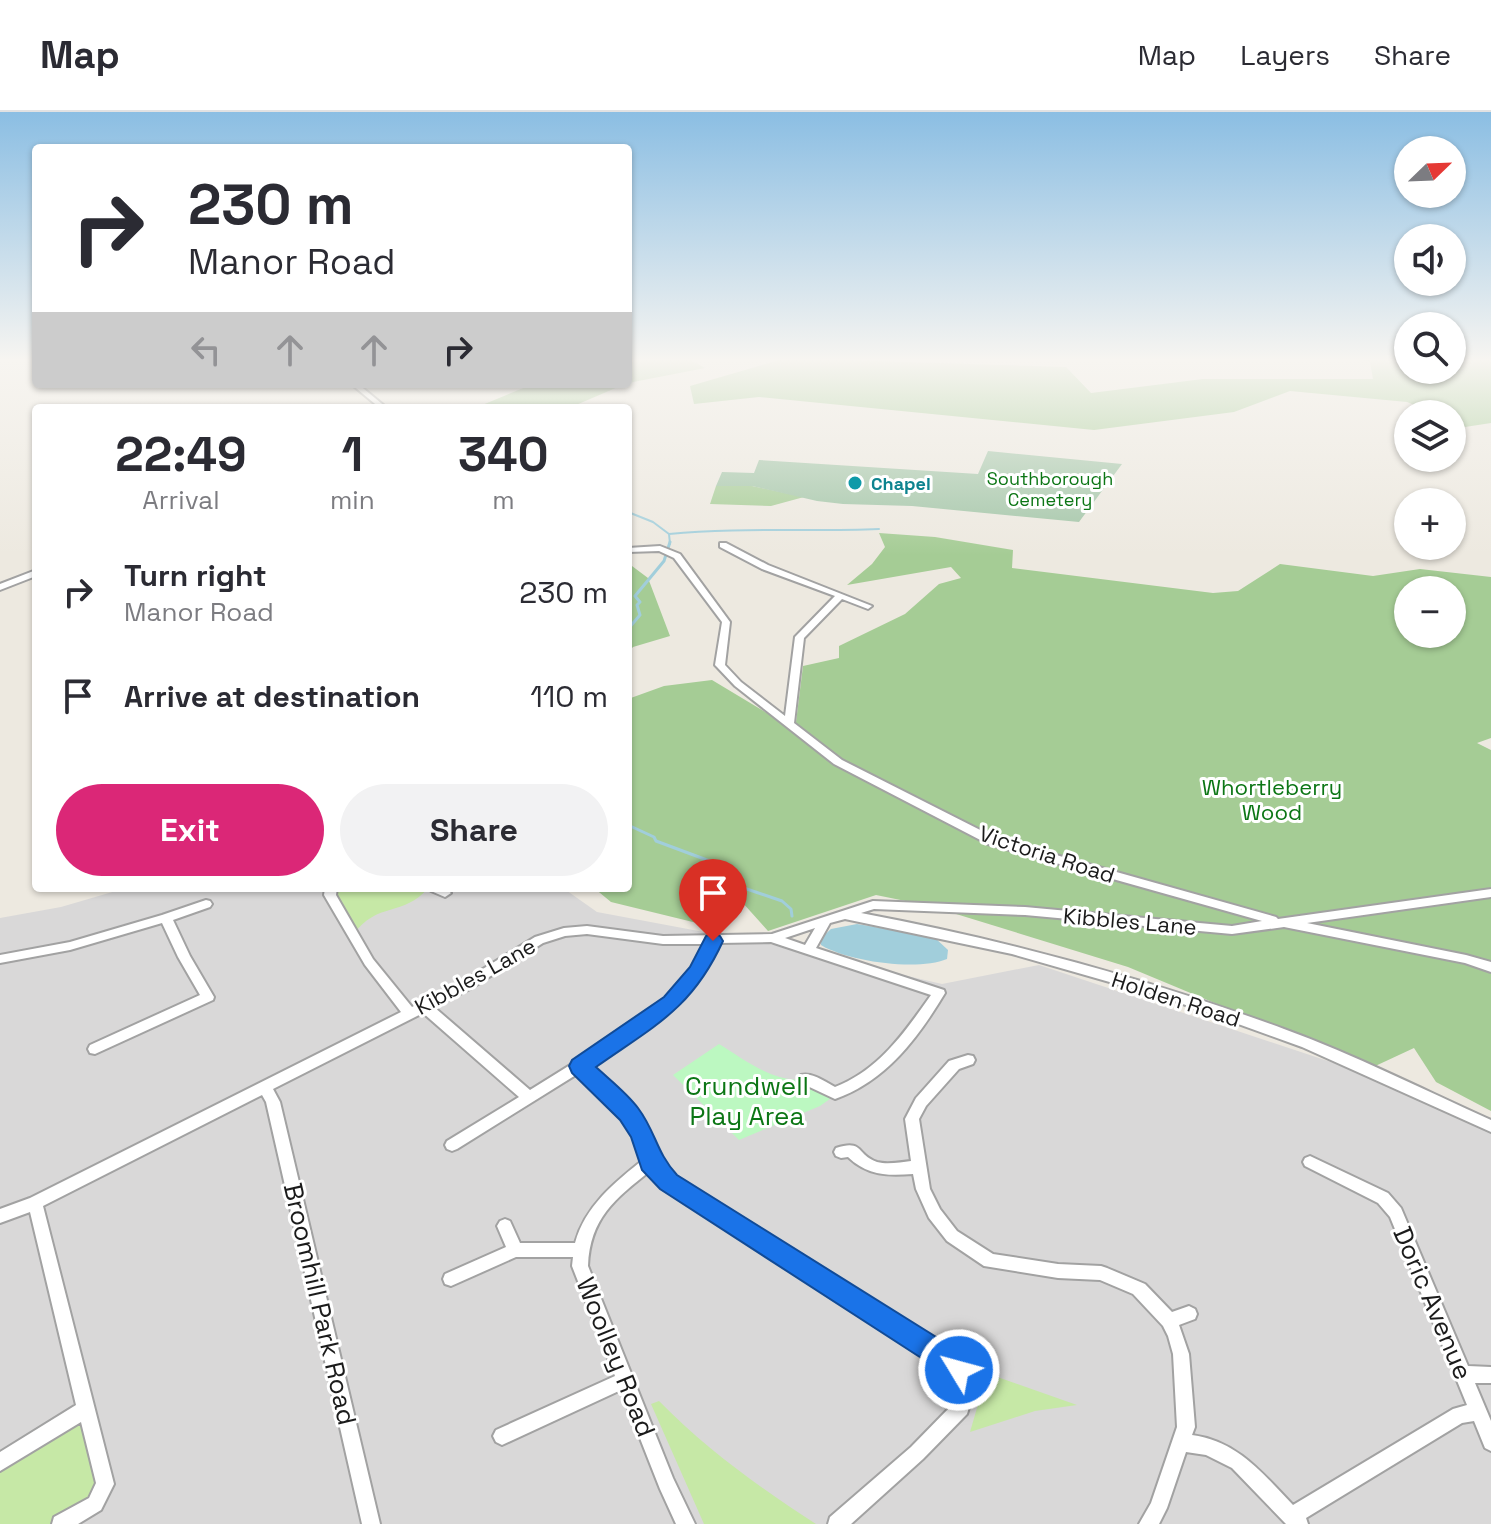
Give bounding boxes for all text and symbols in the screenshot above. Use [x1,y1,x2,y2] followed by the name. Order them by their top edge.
[40,31,120,79] text: Map
[1138,37,1196,73] text: Map
[1240,37,1330,73] text: Layers
[1374,37,1451,73] text: Share
[1394,136,1466,208] north arrow
[1394,136,1466,648] map controls
[188,169,354,240] text: 230 m
[56,176,160,280] icon: right
[1394,224,1466,296] button: sound
[188,239,395,285] text: Manor Road
[1394,312,1466,384] button: search
[184,328,228,372] icon: left
[268,328,312,372] icon: ahead
[352,328,396,372] icon: ahead
[436,328,480,372] icon: right
[1394,400,1466,472] button: layers
[115,424,247,485] text: 22:49
[341,424,363,485] text: 1
[458,424,549,485] text: 340
[987,467,1113,511] park label: Southborough Cemetery
[871,472,931,495] place label: Chapel
[846,474,864,492] marker: Chapel
[142,483,220,517] text: Arrival
[330,483,375,517] text: min
[492,483,515,517] text: m
[1394,488,1466,560] button: +
[124,556,267,595] text: Turn right
[56,570,100,614] icon: right
[519,573,608,612] text: 230 m
[1394,576,1466,648] button: −
[124,595,274,629] text: Manor Road
[56,674,100,718] icon: arrive
[124,677,420,716] text: Arrive at destination
[530,677,608,716] text: 110 m
[1202,773,1342,826] park label: Whortleberry Wood
[56,784,324,876] button: Exit
[340,784,608,876] button: Share
[976,819,1118,889] street label: Victoria Road
[679,859,747,941] pin
[691,871,735,915] icon: arrive
[1062,901,1198,941] street label: Kibbles Lane
[410,931,540,1021] street label: Kibbles Lane
[1108,965,1244,1033] street label: Holden Road
[685,1069,809,1133] park label: Crundwell Play Area
[276,1180,364,1428] street label: Broomhill Park Road
[1385,1221,1481,1385] street label: Doric Avenue
[569,1272,663,1442] street label: Woolley Road
[917,1328,1001,1412] position arrow

